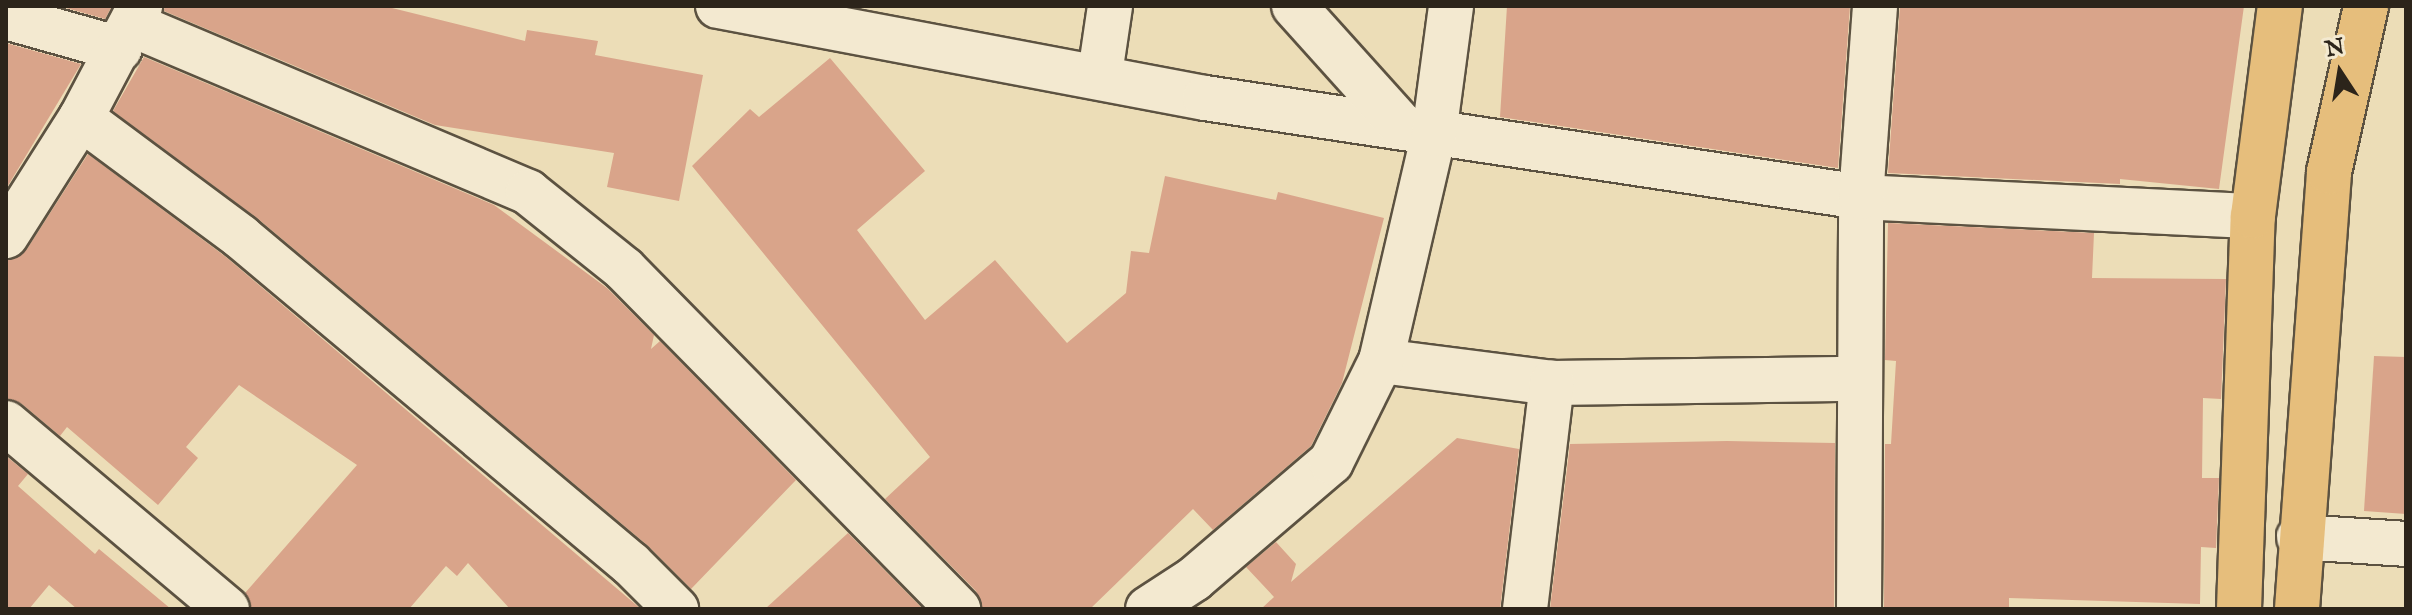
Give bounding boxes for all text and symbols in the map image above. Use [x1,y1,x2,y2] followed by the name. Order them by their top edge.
[2300,32,2380,112] north arrow
[2323,33,2347,64] text: N

